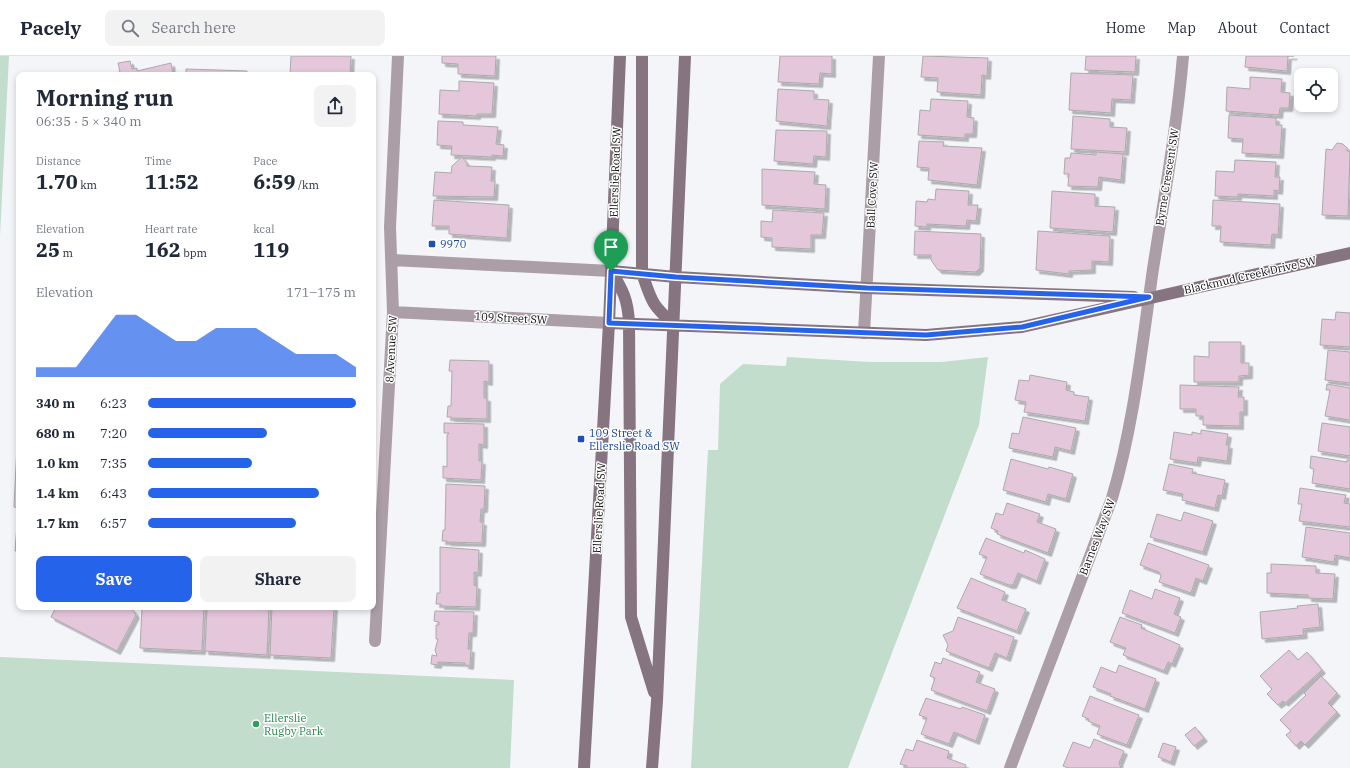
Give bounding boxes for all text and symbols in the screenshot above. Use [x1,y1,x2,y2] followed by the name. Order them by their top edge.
[105,10,385,46] search box
[20,16,81,40] text: Pacely
[119,17,141,39] icon: search
[151,18,236,37] text: Search here
[1106,19,1145,37] text: Home
[1167,19,1196,37] text: Map
[1218,19,1257,37] text: About
[1279,19,1330,37] text: Contact
[1294,68,1338,112] map controls
[1294,68,1338,112] button: locate
[36,83,174,112] text: Morning run
[314,85,356,127] button: share
[36,113,142,130] text: 06:35 · 5 × 340 m
[606,126,624,218] street label: Ellerslie Road SW
[1152,127,1182,227] street label: Byrne Crescent SW
[36,154,81,168] text: Distance
[145,154,172,168] text: Time
[253,154,278,168] text: Pace
[863,161,881,229] street label: Ball Cove SW
[36,168,78,195] text: 1.70
[145,168,199,195] text: 11:52
[253,168,295,195] text: 6:59
[78,178,97,192] text: km
[295,178,319,192] text: /km
[36,222,84,236] text: Elevation
[145,222,197,236] text: Heart rate
[253,222,275,236] text: kcal
[594,230,628,271] pin
[36,236,60,263] text: 25
[145,236,181,263] text: 162
[253,236,289,263] text: 119
[600,236,622,258] icon: arrive
[440,237,467,251] place label: 9970
[427,239,437,249] marker: 9970
[60,246,73,260] text: m
[181,246,207,260] text: bpm
[1183,253,1318,297] street label: Blackmud Creek Drive SW
[36,284,93,301] text: Elevation
[286,284,356,301] text: 171–175 m
[474,309,548,327] street label: 109 Street SW
[382,315,400,383] street label: 8 Avenue SW
[36,395,75,412] text: 340 m
[100,395,127,412] text: 6:23
[36,425,75,442] text: 680 m
[100,425,127,442] text: 7:20
[589,426,680,453] place label: 109 Street & Ellerslie Road SW
[576,434,586,444] marker: 109 Street & Ellerslie Road SW
[36,455,79,472] text: 1.0 km
[100,455,127,472] text: 7:35
[590,462,608,554] street label: Ellerslie Road SW
[36,485,79,502] text: 1.4 km
[100,485,127,502] text: 6:43
[1076,497,1118,577] street label: Barnes Way SW
[36,515,79,532] text: 1.7 km
[100,515,127,532] text: 6:57
[36,556,192,602] button: Save
[200,556,356,602] button: Share
[264,711,324,738] place label: Ellerslie Rugby Park
[251,719,261,729] marker: Ellerslie Rugby Park

